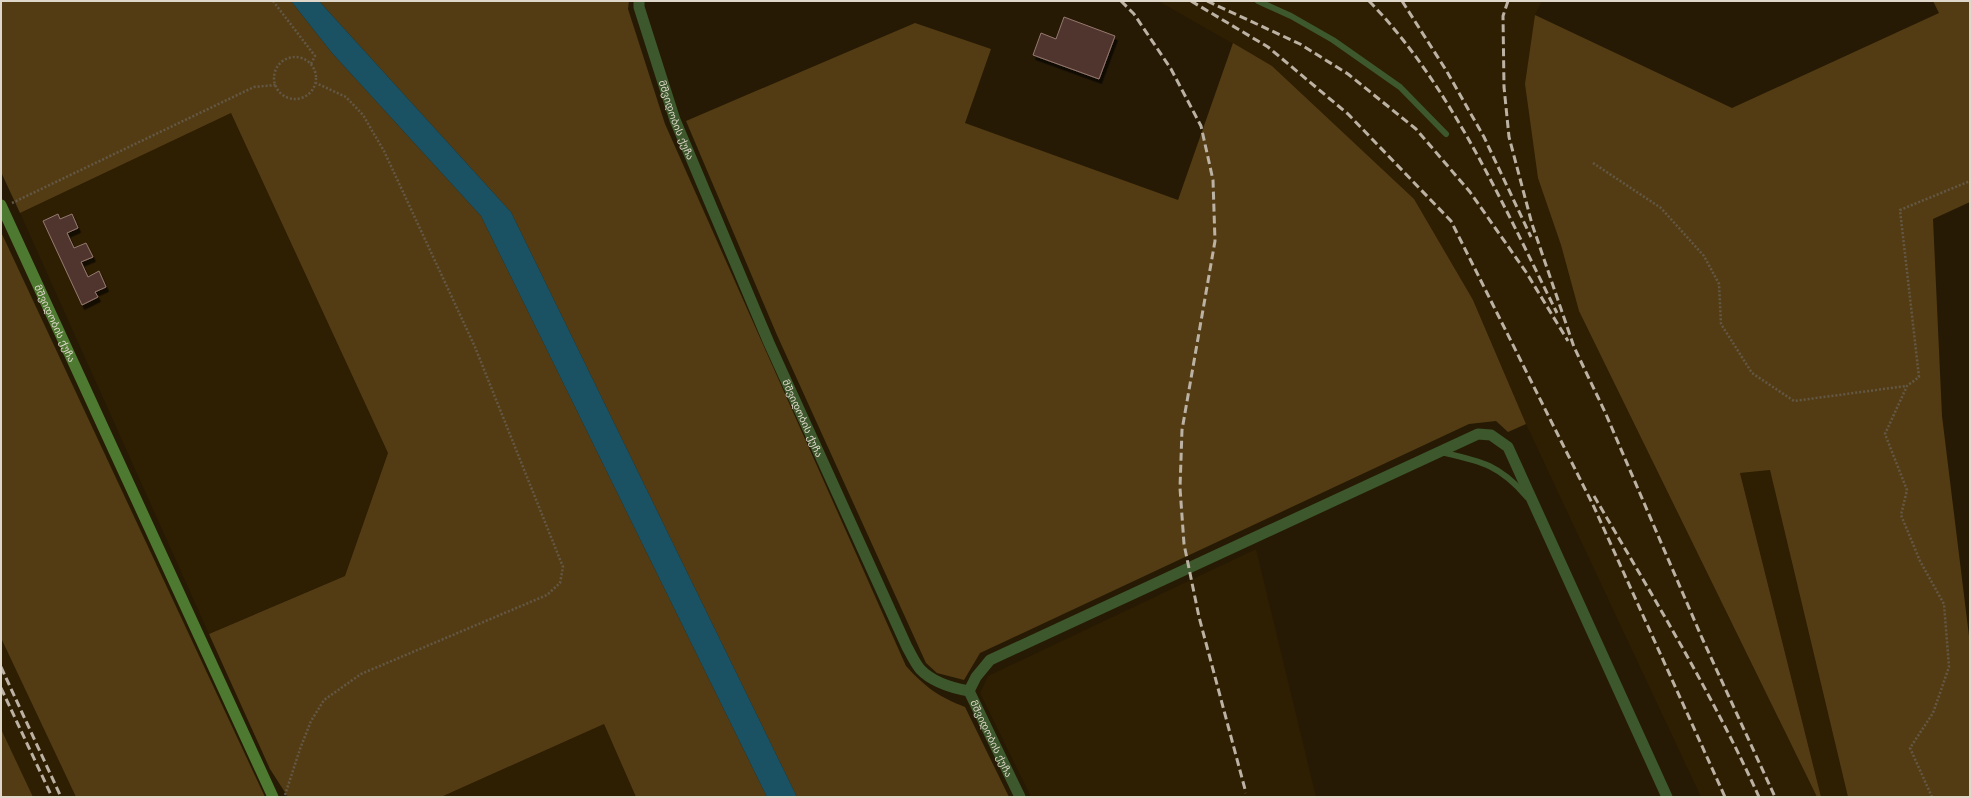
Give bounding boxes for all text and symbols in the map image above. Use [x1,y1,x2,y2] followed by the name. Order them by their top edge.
[656,78,697,162] street label: მშვიდობის ქუჩა
[31,282,78,364] street label: მშვიდობის ქუჩა
[779,377,826,459] street label: მშვიდობის ქუჩა
[967,698,1015,779] street label: მშვიდობის ქუჩა

